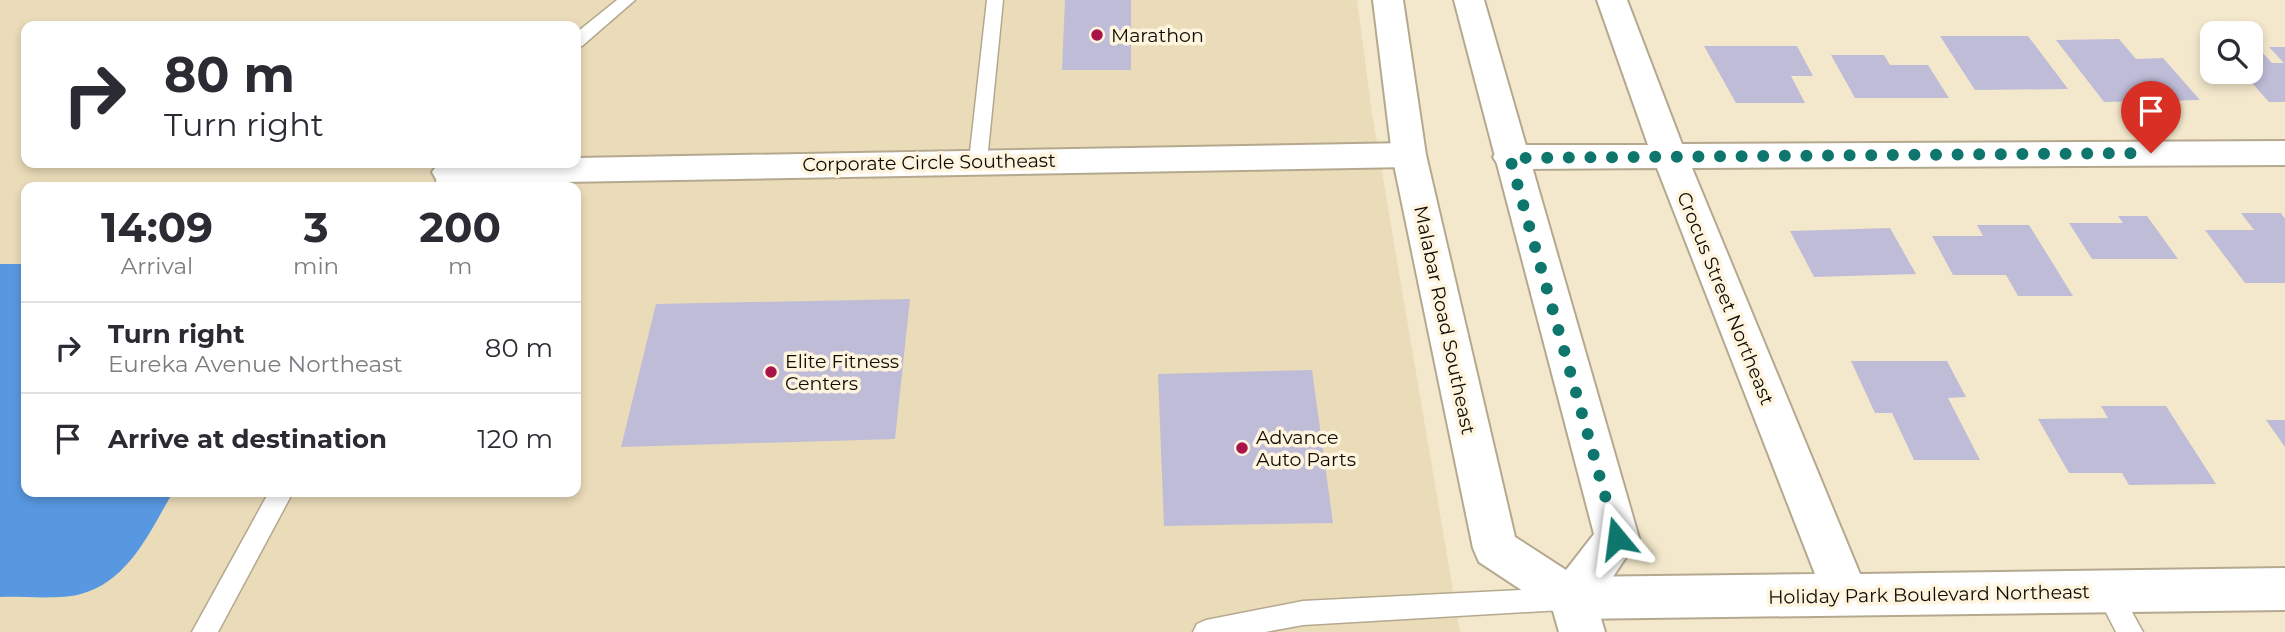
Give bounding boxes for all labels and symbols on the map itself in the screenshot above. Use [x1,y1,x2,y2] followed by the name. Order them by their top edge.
[1111,24,1204,47] place label: Marathon
[1089,27,1105,43] marker: Marathon
[2121,81,2181,153] pin
[802,149,1056,176] street label: Corporate Circle Southeast
[1672,188,1779,409] street label: Crocus Street Northeast
[1409,204,1480,437] street label: Malabar Road Southeast
[785,350,899,395] place label: Elite Fitness Centers
[763,364,779,380] marker: Elite Fitness Centers
[1256,426,1356,471] place label: Advance Auto Parts
[1234,440,1250,456] marker: Advance Auto Parts
[1580,501,1654,575] position arrow
[1768,580,2090,609] street label: Holiday Park Boulevard Northeast

